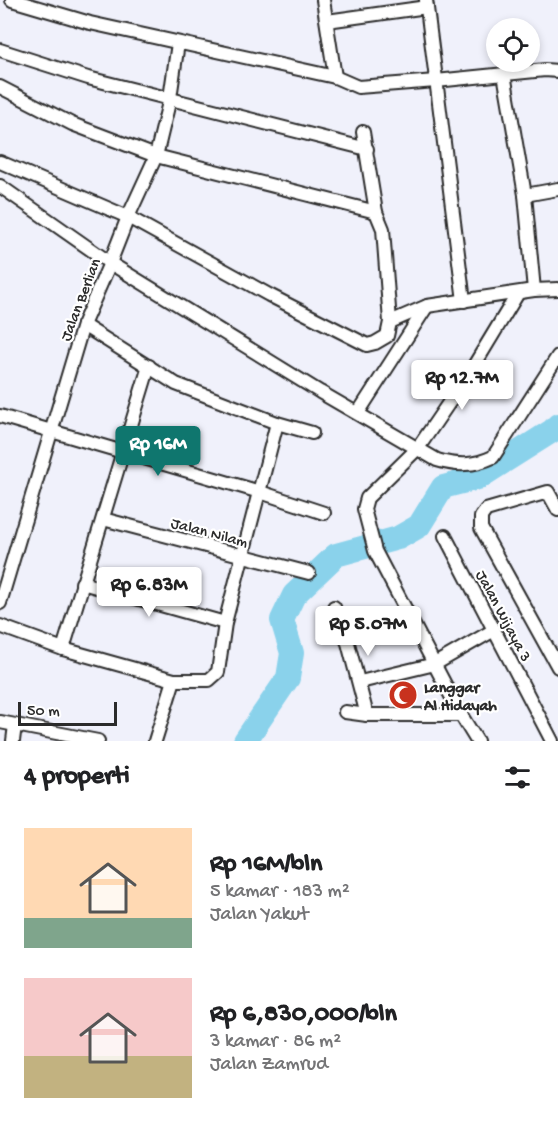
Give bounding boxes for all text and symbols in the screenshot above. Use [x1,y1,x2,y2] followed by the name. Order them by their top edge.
[486,18,540,72] map controls
[486,18,540,72] button: locate
[58,256,107,344] street label: Jalan Berlian
[400,360,524,411] pin: Rp 12.7M
[425,368,499,391] text: Rp 12.7M
[109,426,207,477] pin: Rp 16M
[129,434,187,457] text: Rp 16M
[169,515,250,554] street label: Jalan Nilam
[87,567,211,618] pin: Rp 6.83M
[470,568,534,666] street label: Jalan Wijaya 3
[111,575,187,598] text: Rp 6.83M
[306,606,430,657] pin: Rp 5.07M
[329,614,407,637] text: Rp 5.07M
[387,679,419,711] mosque icon: Langgar Al Hidayah
[423,680,497,717] place label: Langgar Al Hidayah
[18,699,117,726] scale bar
[27,703,60,722] text: 50 m
[501,761,534,794] icon: filters
[24,762,130,793] text: 4 properti
[210,850,322,881] text: Rp 16M/bln
[72,852,144,924] icon: home
[210,881,350,904] text: 5 kamar · 183 m²
[210,904,308,927] text: Jalan Yakut
[210,1000,397,1031] text: Rp 6,830,000/bln
[72,1002,144,1074] icon: home
[210,1031,341,1054] text: 3 kamar · 86 m²
[210,1054,328,1077] text: Jalan Zamrud

